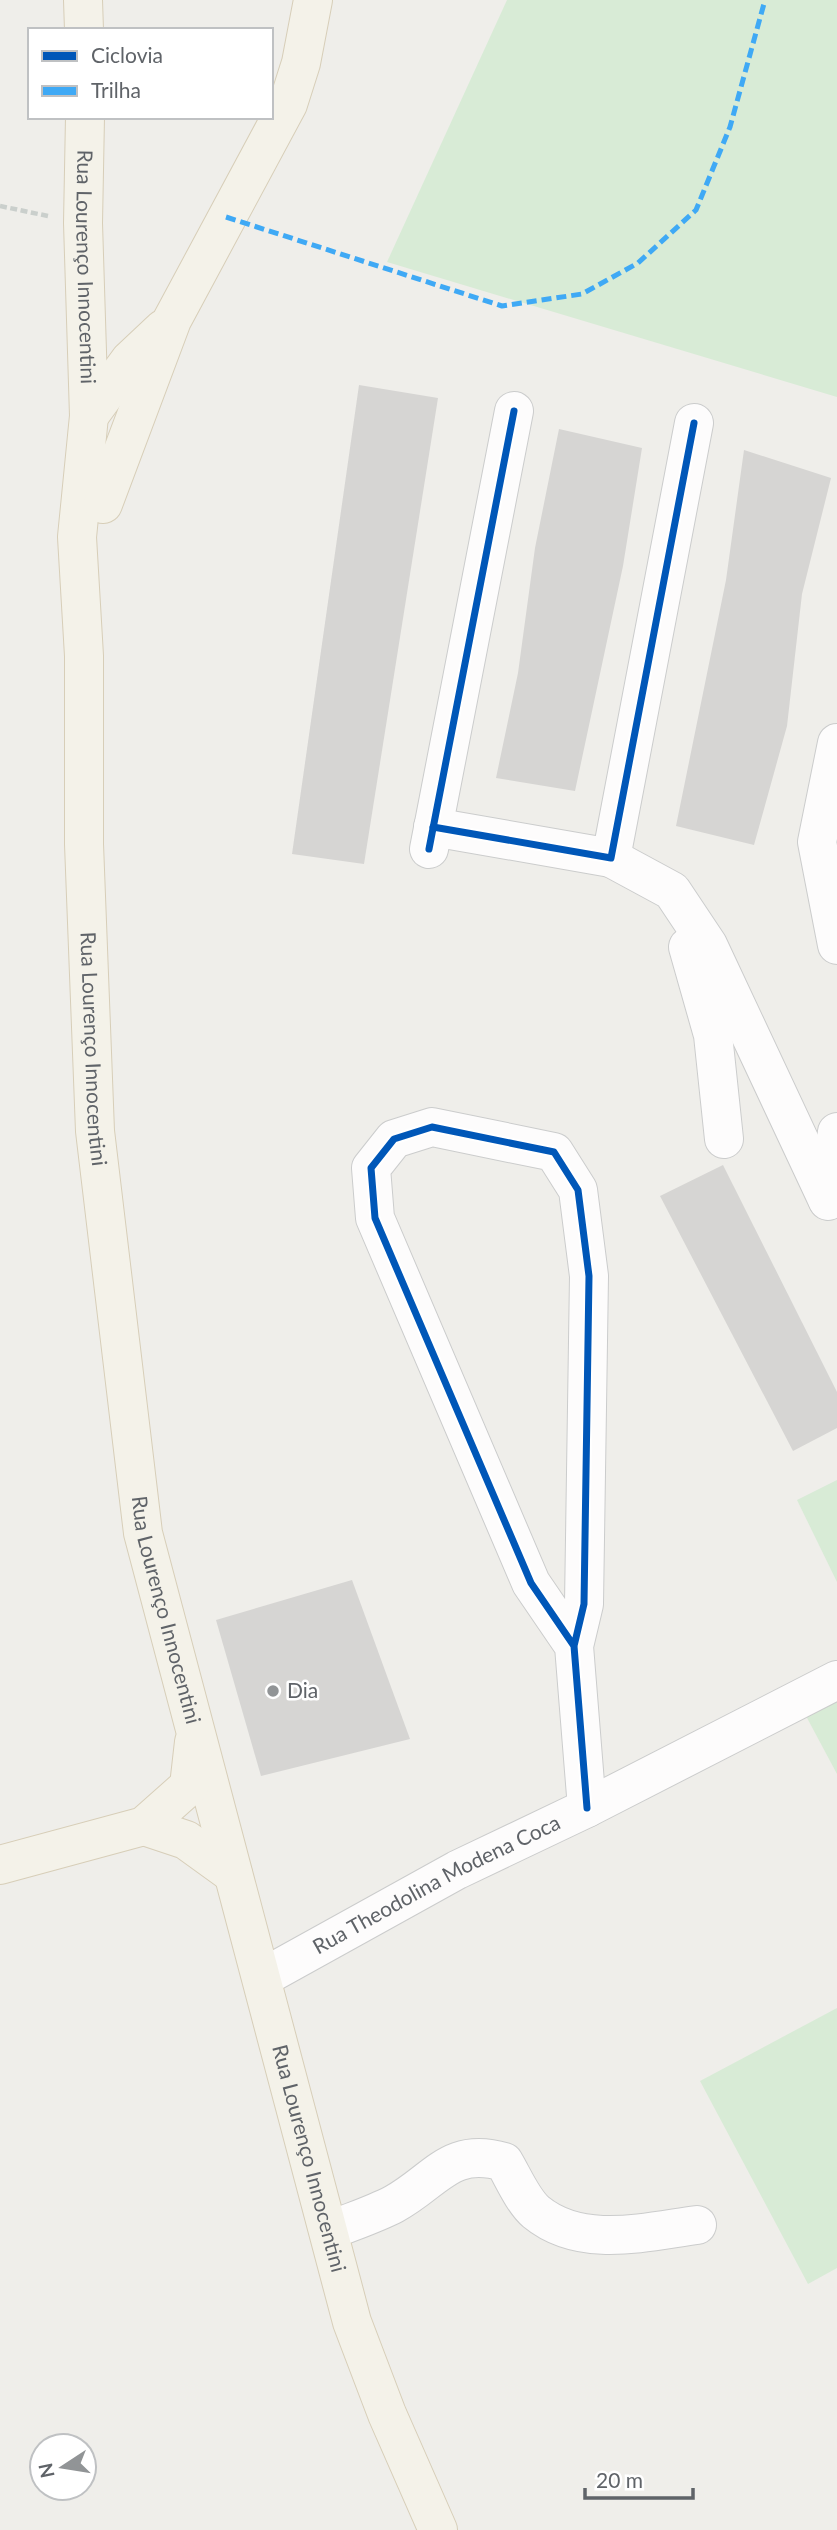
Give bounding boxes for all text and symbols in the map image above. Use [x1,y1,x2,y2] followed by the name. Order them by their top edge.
[28,28,273,119] legend
[91,42,163,67] text: Ciclovia
[91,77,141,102] text: Trilha
[72,150,102,384] street label: Rua Lourenço Innocentini
[76,931,113,1167] street label: Rua Lourenço Innocentini
[128,1494,207,1726] street label: Rua Lourenço Innocentini
[287,1677,318,1702] place label: Dia
[265,1683,281,1699] marker: Dia
[308,1809,564,1958] street label: Rua Theodolina Modena Coca
[268,2042,352,2275] street label: Rua Lourenço Innocentini
[28,2432,98,2502] north arrow
[585,2456,694,2500] scale bar
[33,2461,59,2480] text: N
[596,2467,643,2492] text: 20 m

